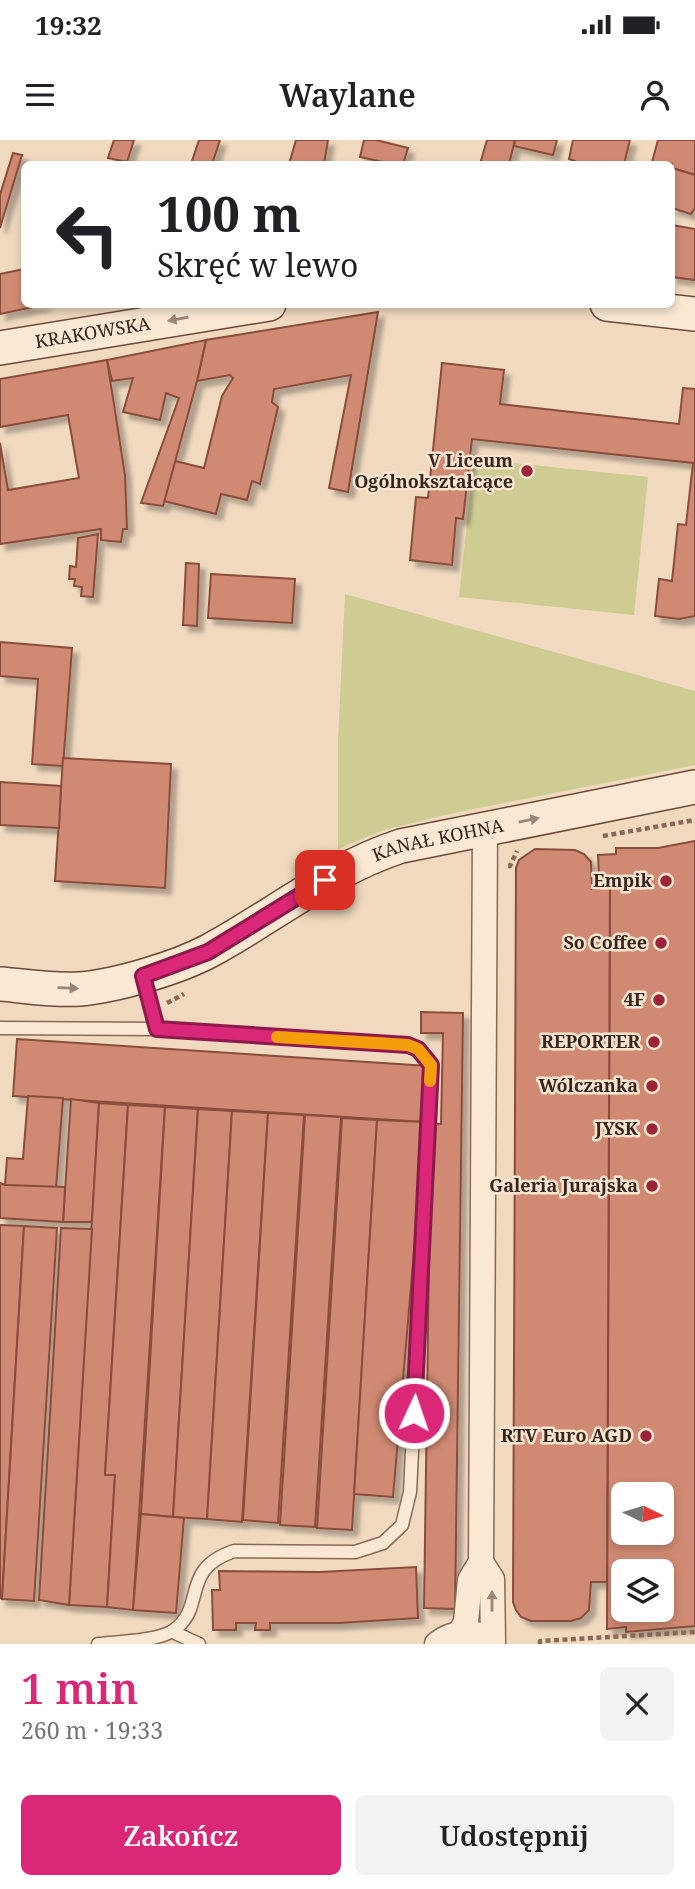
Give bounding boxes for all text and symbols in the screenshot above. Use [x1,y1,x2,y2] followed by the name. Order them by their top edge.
[35,7,102,43] text: 19:32
[279,73,416,116] text: Waylane
[21,76,59,114] icon: menu
[636,76,674,114] icon: person
[157,180,301,246] text: 100 m
[42,189,133,280] icon: left
[157,243,358,286] text: Skręć w lewo
[33,311,152,353] street label: KRAKOWSKA
[167,314,189,325] one-way arrow
[354,448,513,493] place label: V Liceum Ogólnokształcące
[519,463,535,479] marker: V Liceum Ogólnokształcące
[368,813,506,867] street label: KANAŁ KOHNA
[518,814,540,825] one-way arrow
[295,850,355,910] pin
[306,861,344,899] icon: arrive
[593,868,653,892] place label: Empik
[658,873,674,889] marker: Empik
[563,930,647,954] place label: So Coffee
[653,935,669,951] marker: So Coffee
[57,983,79,994] one-way arrow
[624,987,645,1011] place label: 4F
[651,992,667,1008] marker: 4F
[541,1029,640,1053] place label: REPORTER
[646,1034,662,1050] marker: REPORTER
[538,1073,638,1097] place label: Wólczanka
[644,1078,660,1094] marker: Wólczanka
[594,1116,639,1140] place label: JYSK
[644,1121,660,1137] marker: JYSK
[489,1173,638,1197] place label: Galeria Jurajska
[644,1178,660,1194] marker: Galeria Jurajska
[377,1376,451,1450] position arrow
[501,1423,632,1447] place label: RTV Euro AGD
[638,1428,654,1444] marker: RTV Euro AGD
[611,1482,674,1545] north arrow
[611,1482,674,1622] map controls
[611,1559,674,1622] button: layers
[486,1589,498,1611] one-way arrow
[21,1659,138,1716] text: 1 min
[600,1667,674,1741] button: close
[21,1714,163,1746] text: 260 m · 19:33
[21,1795,341,1875] button: Zakończ
[355,1795,674,1875] button: Udostępnij

